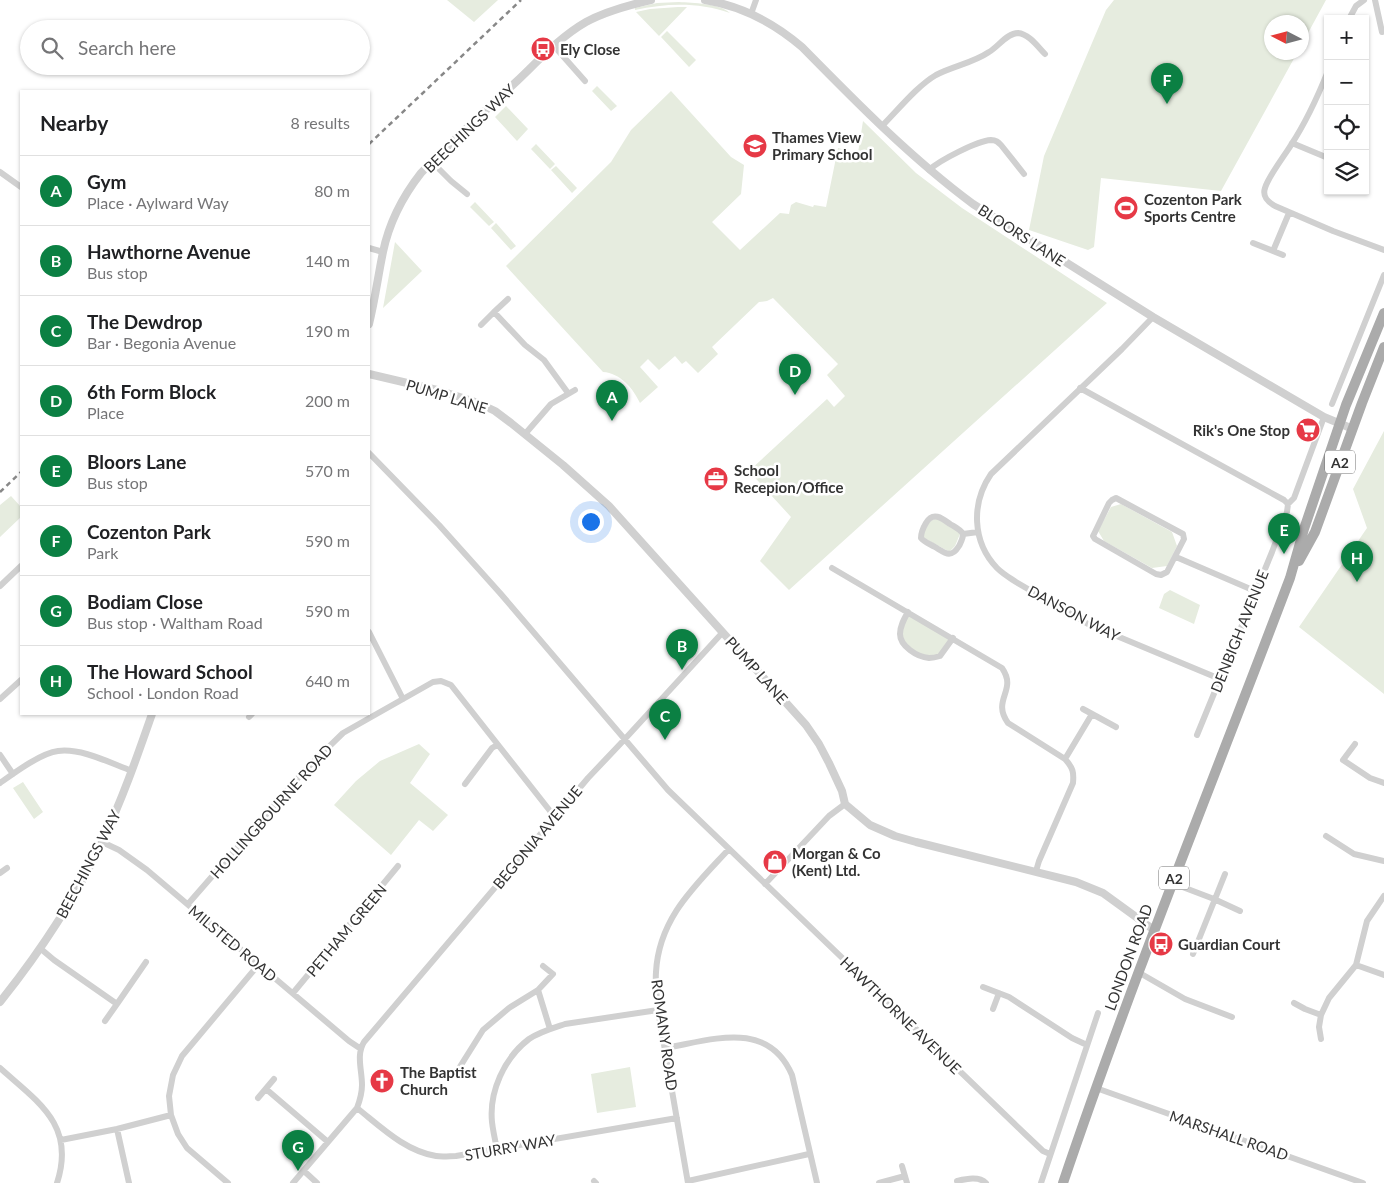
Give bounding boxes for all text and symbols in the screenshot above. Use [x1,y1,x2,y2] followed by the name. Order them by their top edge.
[1264,15,1309,60] north arrow
[1324,15,1369,195] map controls
[1324,15,1369,60] button: +
[20,20,370,75] search box
[38,34,66,62] icon: search
[78,36,176,59] text: Search here
[530,36,556,62] bus stop icon: Ely Close
[560,40,620,58] place label: Ely Close
[1324,60,1369,105] button: −
[1151,63,1183,104] pin: F
[420,79,519,176] street label: BEECHINGS WAY
[1324,105,1369,150] button: locate
[40,110,108,135] text: Nearby
[290,113,350,132] text: 8 results
[772,128,872,163] place label: Thames View Primary School
[742,133,768,159] school or university icon: Thames View Primary School
[1324,150,1369,195] button: layers
[87,170,126,193] text: Gym
[50,181,62,200] text: A
[314,181,350,200] text: 80 m
[1144,190,1243,225] place label: Cozenton Park Sports Centre
[87,193,229,212] text: Place · Aylward Way
[1113,195,1139,221] sports icon: Cozenton Park Sports Centre
[975,200,1069,270] street label: BLOORS LANE
[87,240,251,263] text: Hawthorne Avenue
[51,251,61,270] text: B
[305,251,350,270] text: 140 m
[87,263,148,282] text: Bus stop
[87,310,202,333] text: The Dewdrop
[51,321,61,340] text: C
[305,321,350,340] text: 190 m
[87,333,236,352] text: Bar · Begonia Avenue
[779,354,811,395] pin: D
[404,375,490,417] street label: PUMP LANE
[87,380,216,403] text: 6th Form Block
[596,380,628,421] pin: A
[50,391,62,410] text: D
[305,391,350,410] text: 200 m
[87,403,124,422] text: Place
[1295,417,1321,443] supermarket icon: Rik's One Stop
[1193,421,1290,439] place label: Rik's One Stop
[87,450,186,473] text: Bloors Lane
[1325,451,1355,474] road number: A2
[51,461,61,480] text: E
[305,461,350,480] text: 570 m
[734,461,843,496] place label: School Recepion/Office
[703,466,729,492] office icon: School Recepion/Office
[87,473,148,492] text: Bus stop
[578,509,604,535] your location
[1268,513,1300,554] pin: E
[87,520,211,543] text: Cozenton Park
[51,531,61,550] text: F
[305,531,350,550] text: 590 m
[1341,541,1373,582] pin: H
[87,543,118,562] text: Park
[1206,567,1272,695] street label: DENBIGH AVENUE
[1025,581,1124,645] street label: DANSON WAY
[87,590,203,613] text: Bodiam Close
[50,601,62,620] text: G
[305,601,350,620] text: 590 m
[87,613,263,632] text: Bus stop · Waltham Road
[666,629,698,670] pin: B
[722,633,792,707] street label: PUMP LANE
[87,660,253,683] text: The Howard School
[50,671,62,690] text: H
[305,671,350,690] text: 640 m
[87,683,239,702] text: School · London Road
[649,699,681,740] pin: C
[206,740,336,882] street label: HOLLINGBOURNE ROAD
[489,782,585,892] street label: BEGONIA AVENUE
[52,806,124,921] street label: BEECHINGS WAY
[792,844,881,879] place label: Morgan & Co (Kent) Ltd.
[762,849,788,875] shop icon: Morgan & Co (Kent) Ltd.
[1159,866,1189,890] road number: A2
[302,880,390,980] street label: PETHAM GREEN
[185,901,281,985] street label: MILSTED ROAD
[1100,901,1156,1013] street label: LONDON ROAD
[1148,931,1174,957] bus stop icon: Guardian Court
[1178,935,1281,953] place label: Guardian Court
[837,953,965,1077] street label: HAWTHORNE AVENUE
[648,978,682,1092] street label: ROMANY ROAD
[400,1063,477,1098] place label: The Baptist Church
[369,1068,395,1094] church icon: The Baptist Church
[1167,1106,1291,1164] street label: MARSHALL ROAD
[282,1130,314,1171] pin: G
[463,1130,558,1164] street label: STURRY WAY

